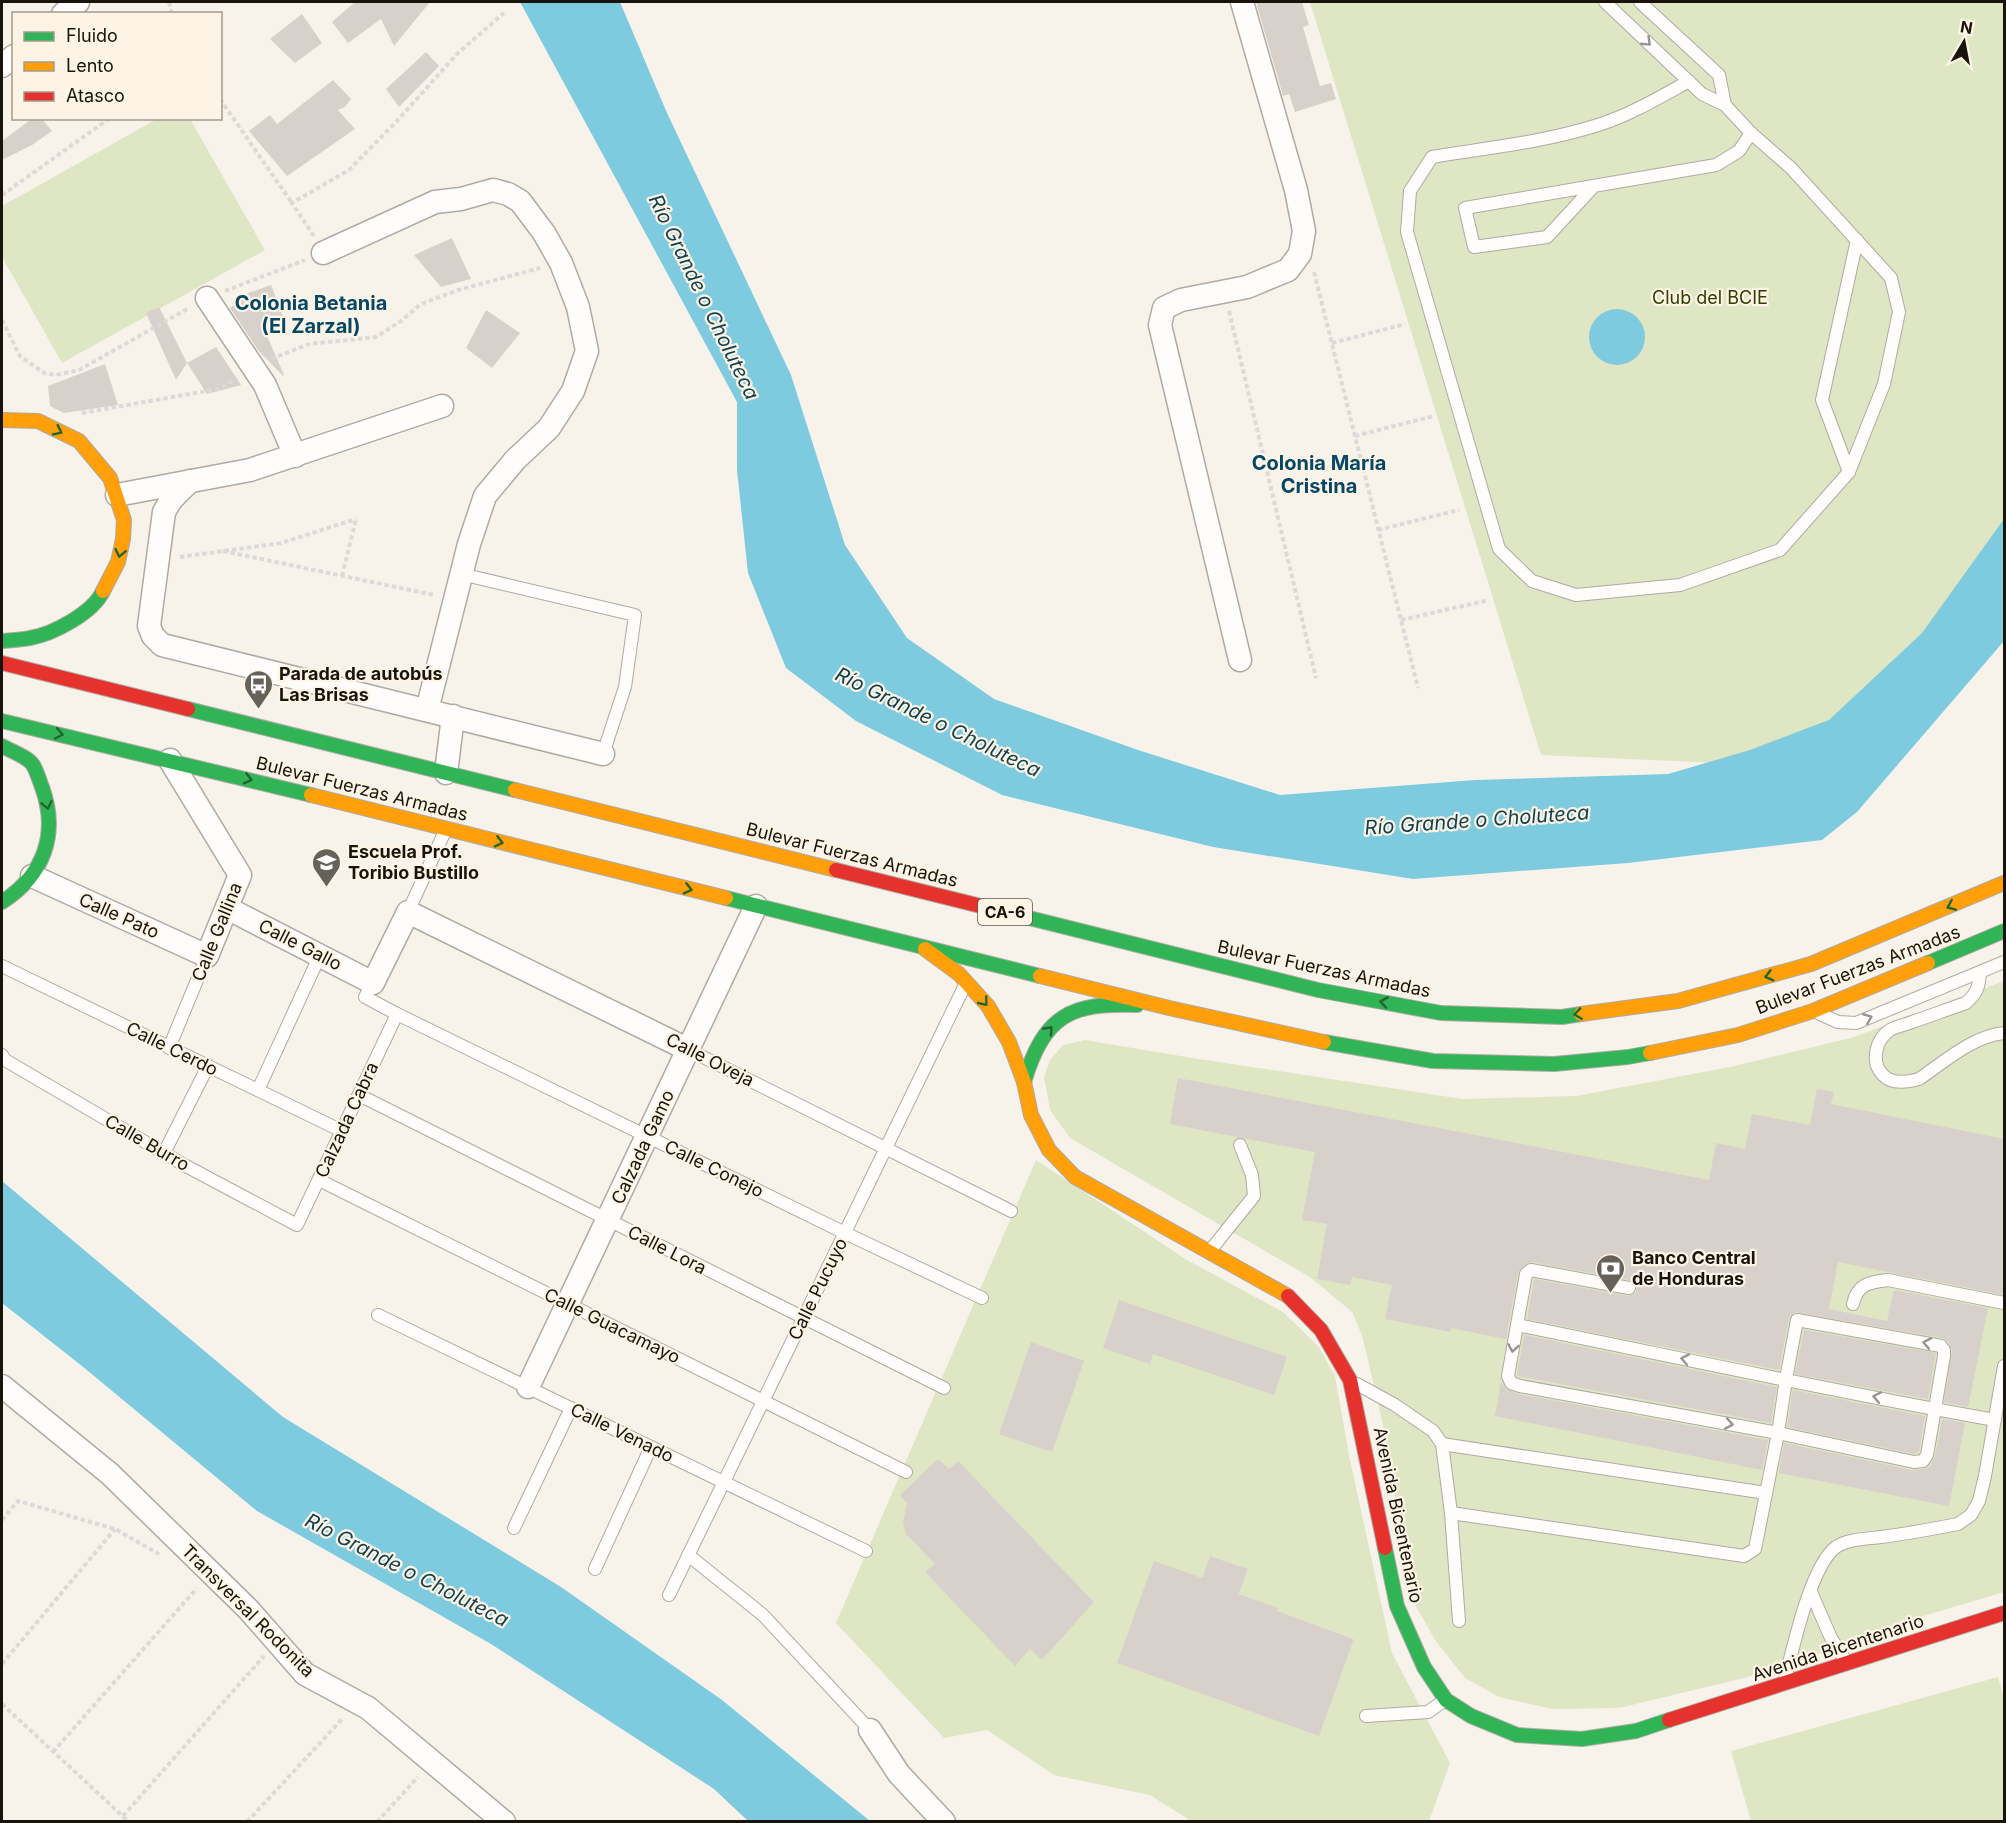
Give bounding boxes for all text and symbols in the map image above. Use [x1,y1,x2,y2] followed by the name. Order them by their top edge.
[12,12,222,120] legend
[1934,12,1994,72] north arrow
[1959,16,1974,38] text: N
[66,25,118,46] text: Fluido
[1641,35,1651,46] one-way arrow
[66,55,114,76] text: Lento
[66,85,125,106] text: Atasco
[644,190,764,404] water label: Río Grande o Choluteca
[1652,287,1768,308] park label: Club del BCIE
[235,291,387,338] district label: Colonia Betania (El Zarzal)
[51,423,62,435] one-way arrow
[1252,451,1386,498] district label: Colonia María Cristina
[114,547,127,557] one-way arrow
[831,662,1045,782] water label: Río Grande o Choluteca
[279,663,443,705] place label: Parada de autobús Las Brisas
[242,668,274,710] bus stop icon: Parada de autobús Las Brisas
[53,727,63,740] one-way arrow
[254,752,470,825] street label: Bulevar Fuerzas Armadas
[243,772,253,785] one-way arrow
[39,799,52,809] one-way arrow
[1364,800,1590,840] water label: Río Grande o Choluteca
[744,818,960,891] street label: Bulevar Fuerzas Armadas
[493,834,503,847] one-way arrow
[348,841,479,883] place label: Escuela Prof. Toribio Bustillo
[311,846,343,888] school or university icon: Escuela Prof. Toribio Bustillo
[187,879,246,984] street label: Calle Gallina
[683,882,693,895] one-way arrow
[76,889,163,943] street label: Calle Pato
[978,899,1032,925] road number: CA-6
[1946,899,1957,911] one-way arrow
[255,915,345,974] street label: Calle Gallo
[1753,921,1963,1018] street label: Bulevar Fuerzas Armadas
[1216,936,1433,1001] street label: Bulevar Fuerzas Armadas
[1764,969,1775,981] one-way arrow
[976,996,987,1007] one-way arrow
[1380,997,1389,1009] one-way arrow
[1574,1008,1583,1020] one-way arrow
[1862,1013,1873,1025] one-way arrow
[123,1017,222,1080] street label: Calle Cerdo
[1042,1027,1053,1037] one-way arrow
[663,1028,758,1091] street label: Calle Oveja
[311,1059,382,1181] street label: Calzada Cabra
[607,1086,678,1207] street label: Calzada Gamo
[101,1110,193,1175] street label: Calle Burro
[661,1135,767,1202] street label: Calle Conejo
[624,1221,710,1278] street label: Calle Lora
[784,1234,851,1343] street label: Calle Pucuyo
[1632,1247,1756,1289] place label: Banco Central de Honduras
[1595,1252,1627,1294] bank icon: Banco Central de Honduras
[541,1284,684,1368] street label: Calle Guacamayo
[1922,1337,1932,1350] one-way arrow
[1507,1343,1520,1353] one-way arrow
[1681,1353,1691,1366] one-way arrow
[1872,1391,1882,1404] one-way arrow
[567,1399,677,1467] street label: Calle Venado
[1724,1417,1734,1430] one-way arrow
[1370,1425,1427,1605] street label: Avenida Bicentenario
[301,1508,513,1632] water label: Río Grande o Choluteca
[178,1540,319,1681] street label: Transversal Rodonita
[1749,1610,1926,1685] street label: Avenida Bicentenario

